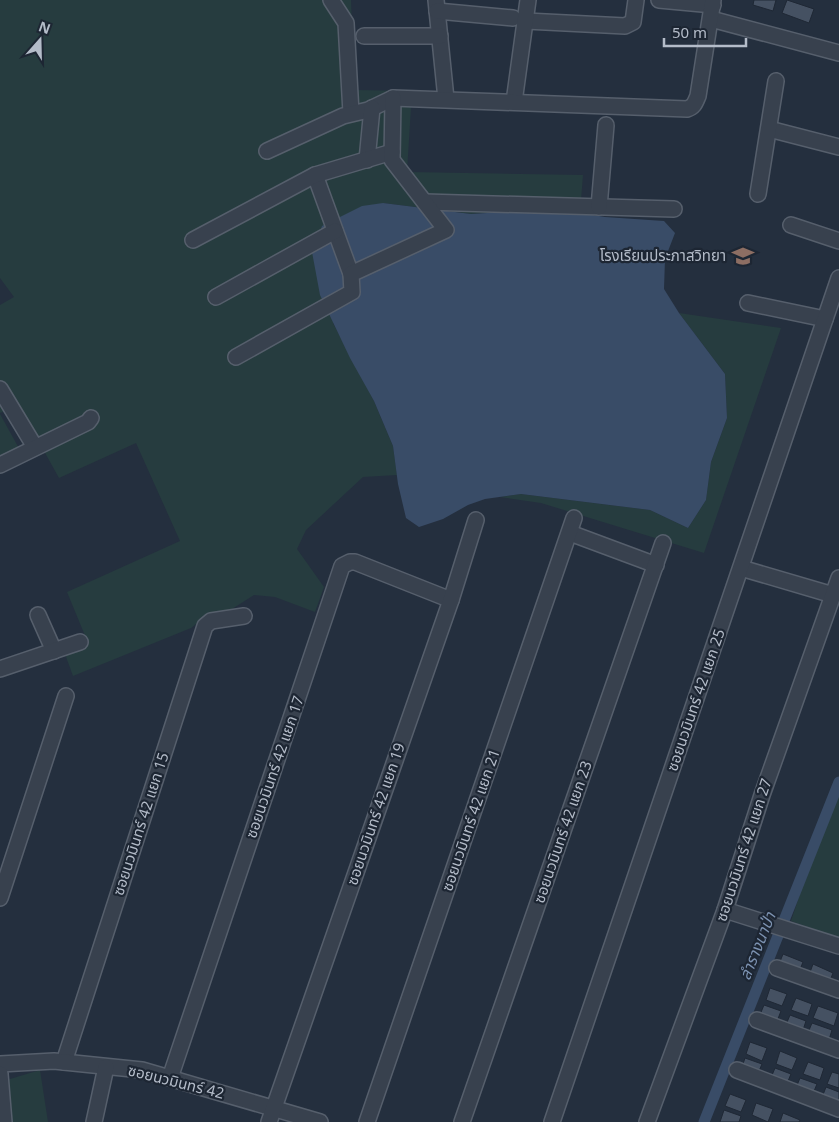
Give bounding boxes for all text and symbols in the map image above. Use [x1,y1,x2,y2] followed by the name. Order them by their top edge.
[15,15,65,65] north arrow
[664,15,746,47] scale bar
[36,16,53,38] text: N
[672,22,707,42] text: 50 m
[730,243,756,269] school or university icon: โรงเรียนประภาสวิทยา
[600,245,726,265] place label: โรงเรียนประภาสวิทยา
[661,626,729,774] street label: ซอยนวมินทร์ 42 แยก 25
[240,693,308,841] street label: ซอยนวมินทร์ 42 แยก 17
[341,740,409,888] street label: ซอยนวมินทร์ 42 แยก 19
[436,746,504,894] street label: ซอยนวมินทร์ 42 แยก 21
[107,750,173,898] street label: ซอยนวมินทร์ 42 แยก 15
[528,758,596,906] street label: ซอยนวมินทร์ 42 แยก 23
[710,776,776,924] street label: ซอยนวมินทร์ 42 แยก 27
[733,908,781,983] water label: ลำรางนาป่า
[126,1059,226,1103] street label: ซอยนวมินทร์ 42

